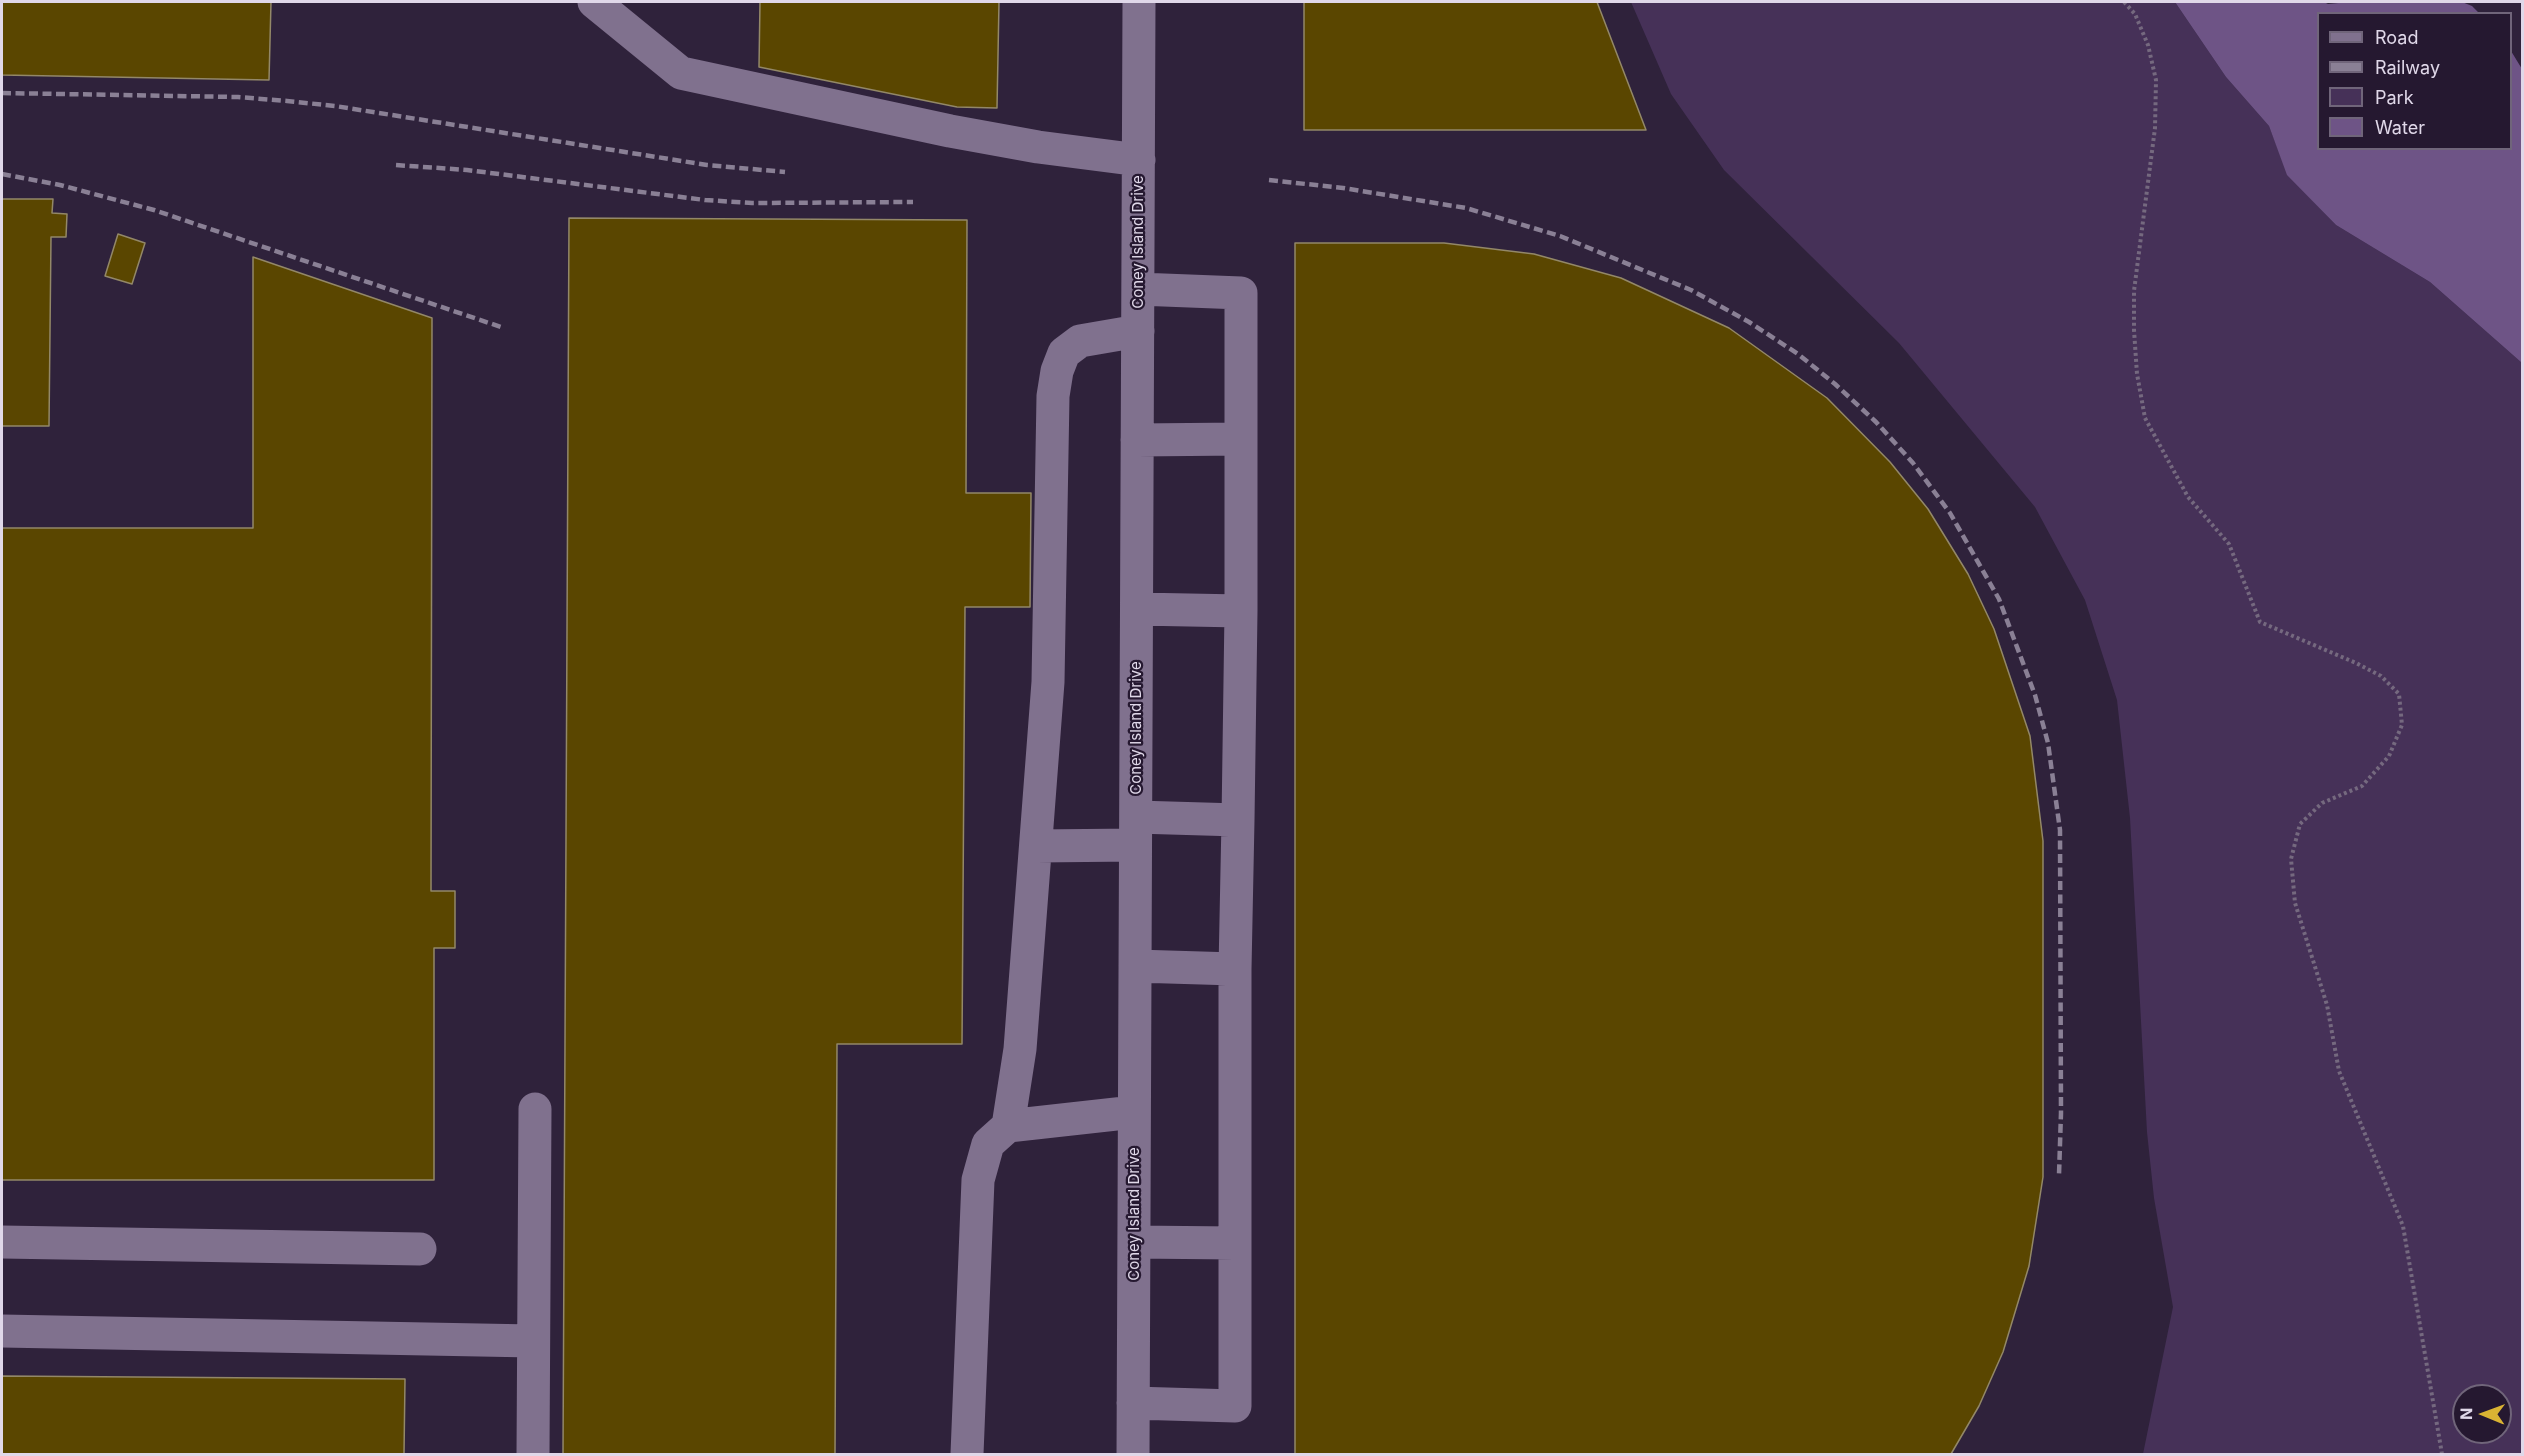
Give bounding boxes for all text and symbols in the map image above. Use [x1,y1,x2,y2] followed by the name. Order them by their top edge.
[2317,12,2512,150] legend
[2375,27,2418,48] text: Road
[2375,57,2440,78] text: Railway
[2375,87,2414,108] text: Park
[2375,117,2425,138] text: Water
[1129,175,1147,309] street label: Coney Island Drive
[1127,661,1145,795] street label: Coney Island Drive
[1125,1147,1143,1281] street label: Coney Island Drive
[2452,1384,2512,1444] north arrow
[2456,1407,2476,1420] text: N

